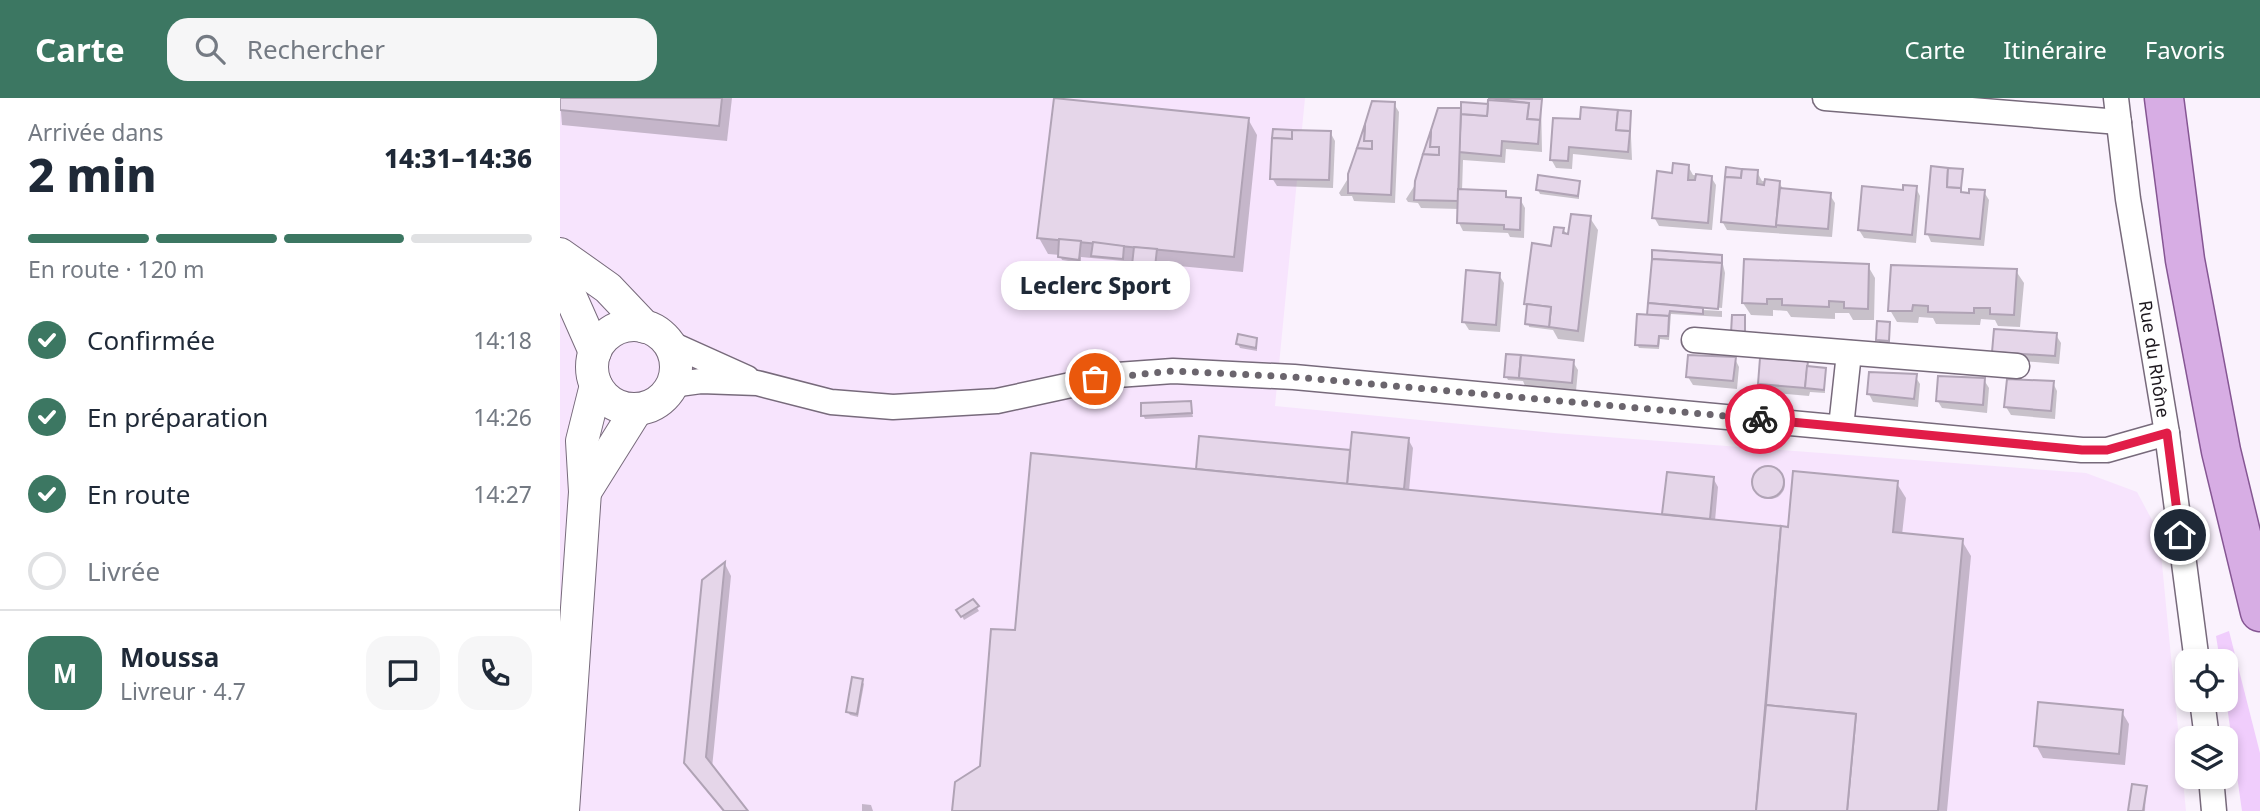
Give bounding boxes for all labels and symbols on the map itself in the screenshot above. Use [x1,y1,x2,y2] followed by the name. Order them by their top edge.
[1000,260,1190,309] callout: Leclerc Sport
[2134,299,2176,419] street label: Rue du Rhône
[1065,349,1125,409] pin
[1725,384,1795,454] courier
[2150,505,2210,565] pin

